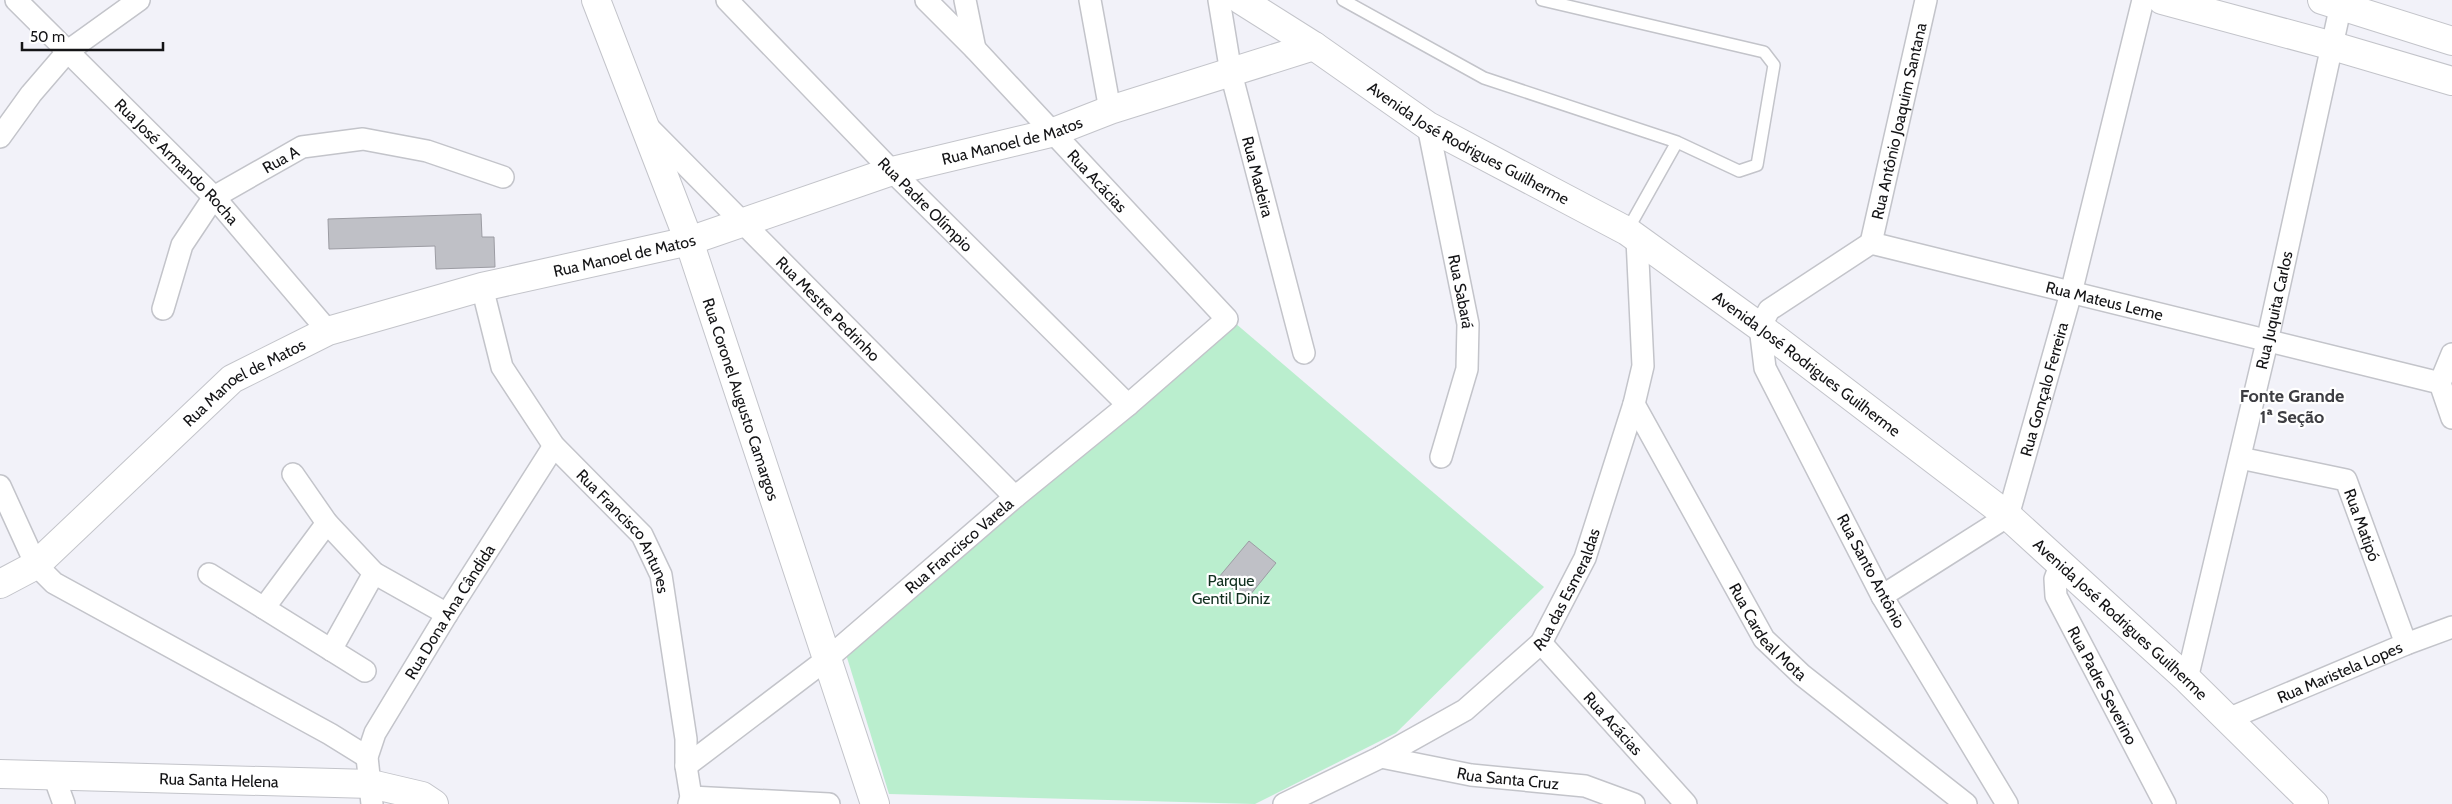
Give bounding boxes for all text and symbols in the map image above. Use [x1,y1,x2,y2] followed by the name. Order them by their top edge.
[22,20,164,52] scale bar
[1867,21,1930,221] street label: Rua Antônio Joaquim Santana
[30,28,65,46] text: 50 m
[1364,77,1572,208] street label: Avenida José Rodrigues Guilherme
[111,94,243,229] street label: Rua José Armando Rocha
[940,112,1085,168] street label: Rua Manoel de Matos
[1238,134,1278,219] street label: Rua Madeira
[259,141,302,177] street label: Rua A
[1063,146,1131,217] street label: Rua Acácias
[874,153,977,256] street label: Rua Padre Olímpio
[551,230,698,280] street label: Rua Manoel de Matos
[2251,249,2296,371] street label: Rua Juquita Carlos
[772,252,884,365] street label: Rua Mestre Pedrinho
[1445,253,1478,329] street label: Rua Sabará
[2044,277,2165,324] street label: Rua Mateus Leme
[1710,287,1904,440] street label: Avenida José Rodrigues Guilherme
[699,296,784,503] street label: Rua Coronel Augusto Camargos
[2016,320,2072,459] street label: Rua Gonçalo Ferreira
[179,334,309,430] street label: Rua Manoel de Matos
[2240,385,2344,428] district label: Fonte Grande 1ª Seção
[573,465,673,595] street label: Rua Francisco Antunes
[2340,486,2384,564] street label: Rua Matipó
[901,493,1017,597] street label: Rua Francisco Varela
[1833,511,1909,632] street label: Rua Santo Antônio
[1530,526,1603,655] street label: Rua das Esmeraldas
[2030,534,2212,704] street label: Avenida José Rodrigues Guilherme
[400,540,499,682] street label: Rua Dona Ana Cândida
[1192,571,1271,608] park label: Parque Gentil Diniz
[1725,580,1811,684] street label: Rua Cardeal Mota
[2064,623,2142,748] street label: Rua Padre Severino
[2274,637,2405,707] street label: Rua Maristela Lopes
[1580,688,1647,759] street label: Rua Acácias
[1455,763,1560,793] street label: Rua Santa Cruz
[159,769,279,791] street label: Rua Santa Helena

